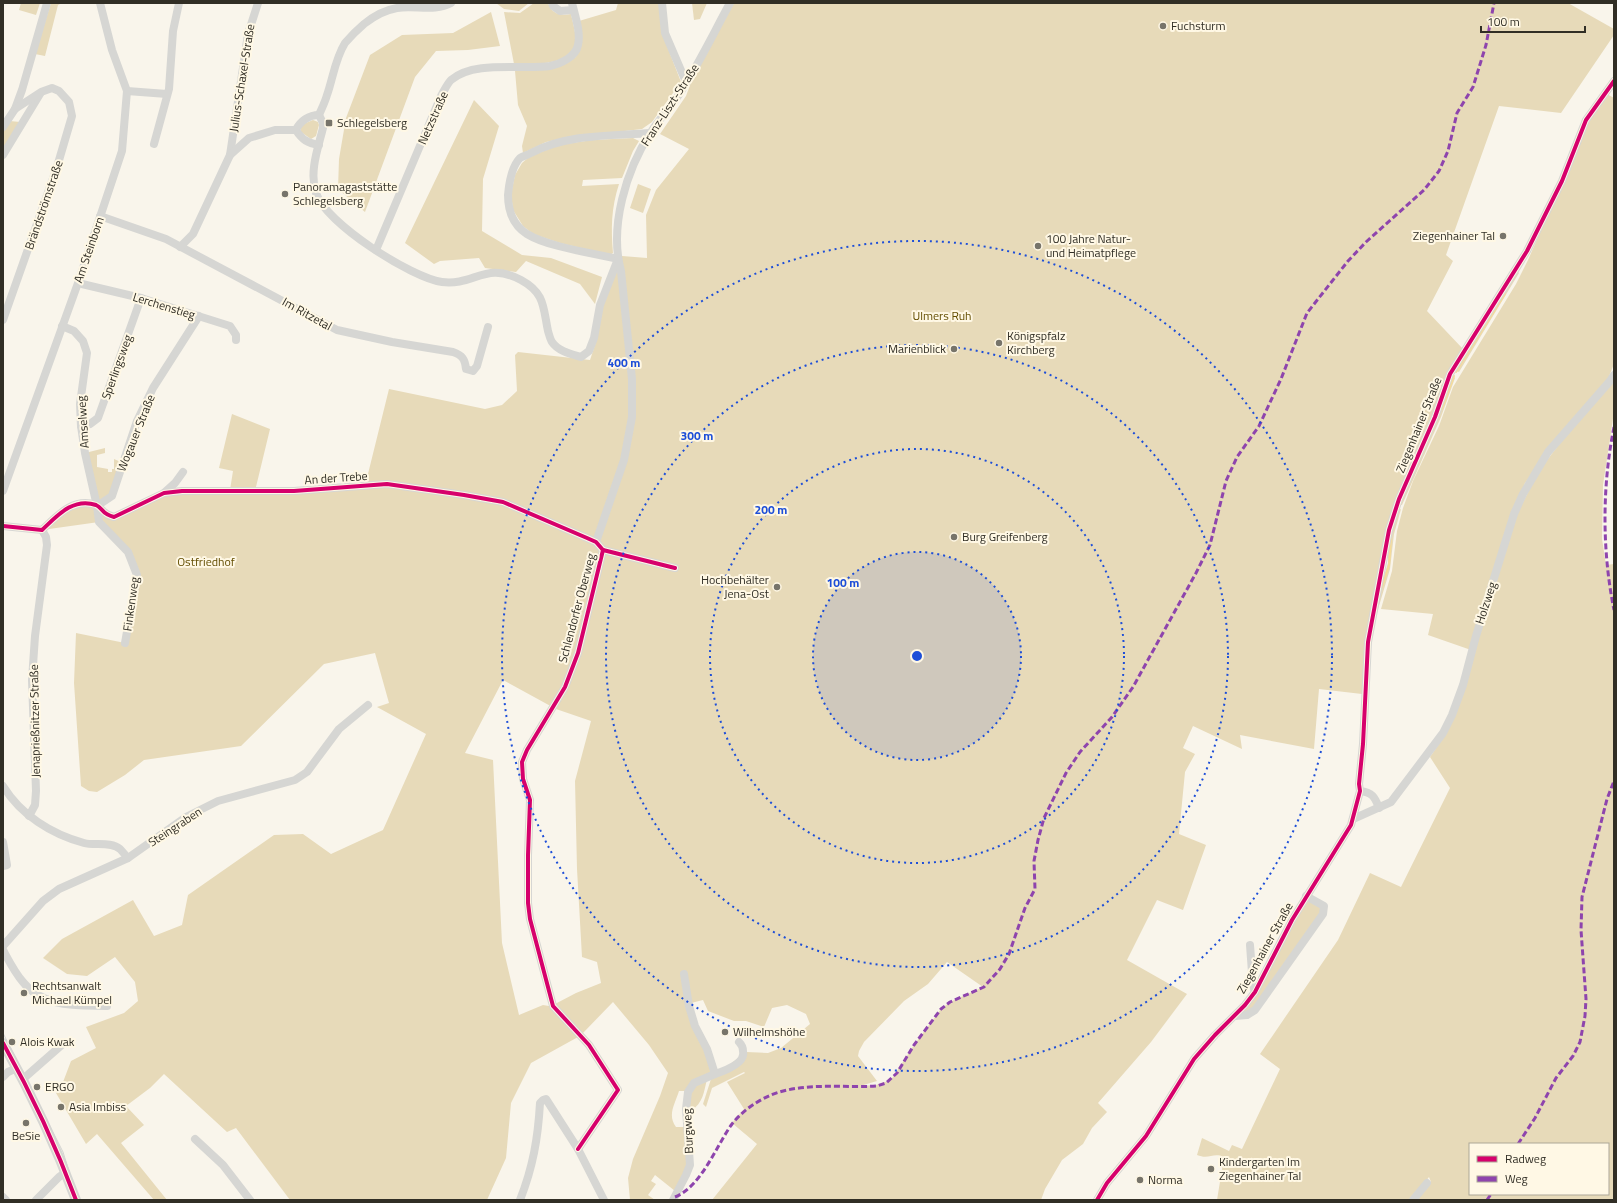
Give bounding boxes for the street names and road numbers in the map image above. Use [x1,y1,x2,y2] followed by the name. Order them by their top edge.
[224,23,259,133] street label: Julius-Schaxel-Straße
[636,60,703,150] street label: Franz-Liszt-Straße
[412,88,453,148] street label: Netzstraße
[19,158,68,252] street label: Brändströmstraße
[68,214,109,285] street label: Am Steinborn
[130,287,198,324] street label: Lerchenstieg
[279,292,336,335] street label: Im Ritzetal
[96,332,137,402] street label: Sperlingsweg
[1391,374,1446,476] street label: Ziegenhainer Straße
[111,391,160,474] street label: Wogauer Straße
[71,395,94,449] street label: Amselweg
[304,466,368,489] street label: An der Trebe
[553,551,600,665] street label: Schlendorfer Oberweg
[117,576,144,632] street label: Finkenweg
[1470,579,1501,627] street label: Holzweg
[24,664,45,778] street label: Jenaprießnitzer Straße
[144,802,205,851] street label: Steingraben
[1232,899,1298,997] street label: Ziegenhainer Straße
[677,1108,698,1154] street label: Burgweg

